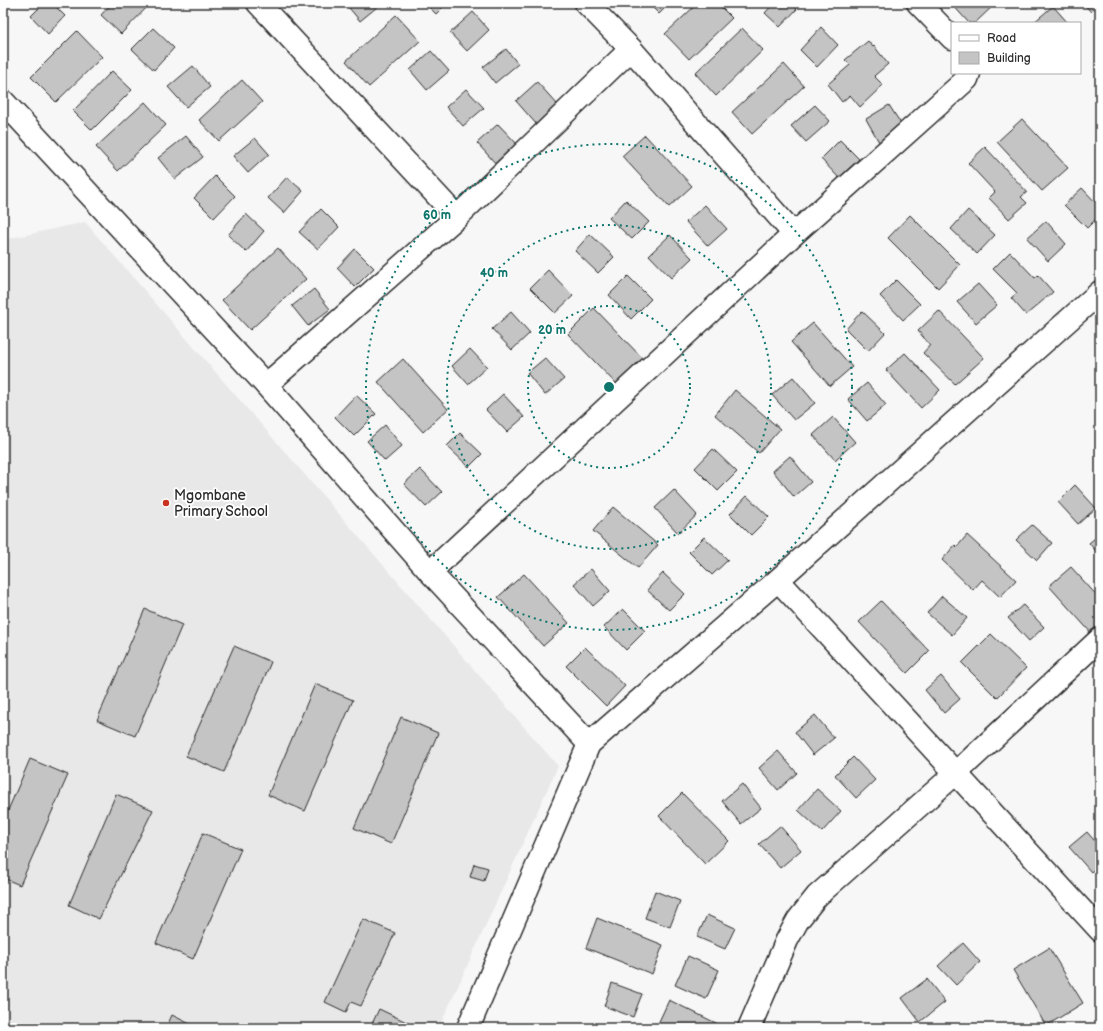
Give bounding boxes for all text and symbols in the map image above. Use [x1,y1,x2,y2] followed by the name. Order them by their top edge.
[951,22,1081,74] legend
[987,31,1016,46] text: Road
[987,51,1031,66] text: Building
[423,208,451,223] text: 60 m
[480,266,508,281] text: 40 m
[538,323,566,338] text: 20 m
[602,380,616,394] centre of rings
[174,487,268,520] place label: Mgombane Primary School
[161,498,171,508] marker: Mgombane Primary School

